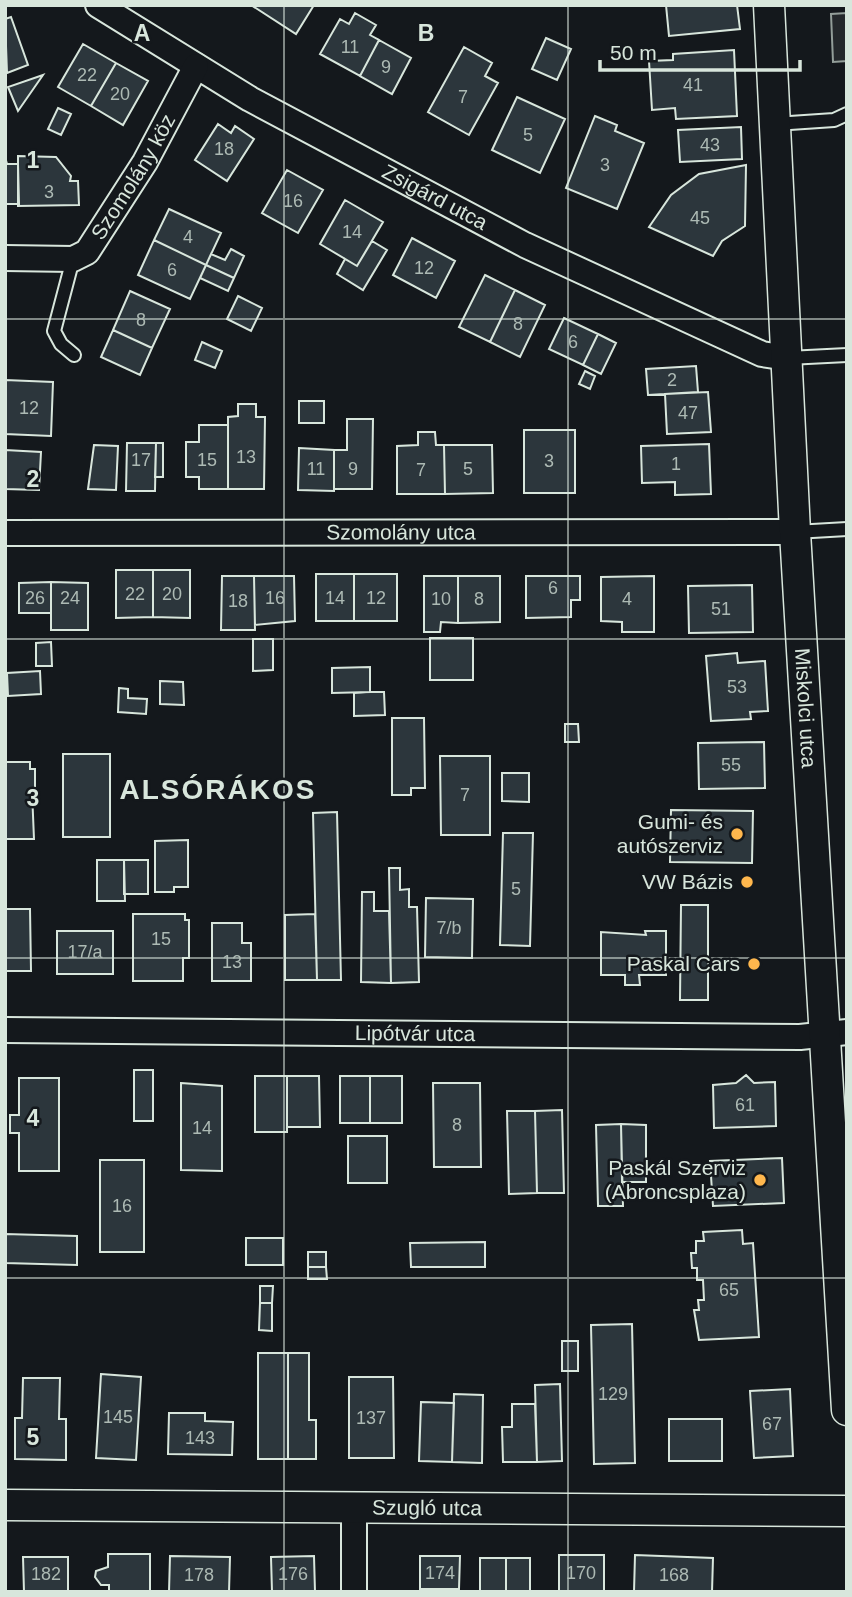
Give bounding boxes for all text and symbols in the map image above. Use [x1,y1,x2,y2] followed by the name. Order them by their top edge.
[134,20,150,46] text: A
[418,20,434,46] text: B
[600,28,800,72] scale bar
[341,37,359,57] house number: 11
[610,41,657,64] text: 50 m
[381,57,391,77] house number: 9
[77,65,97,85] house number: 22
[683,75,703,95] house number: 41
[110,84,130,104] house number: 20
[458,87,468,107] house number: 7
[86,110,179,244] street label: Szomolány köz
[523,125,533,145] house number: 5
[700,135,720,155] house number: 43
[214,139,234,159] house number: 18
[27,147,40,173] text: 1
[600,155,610,175] house number: 3
[379,159,492,234] street label: Zsigárd utca
[44,182,54,202] house number: 3
[283,191,303,211] house number: 16
[690,208,710,228] house number: 45
[342,222,362,242] house number: 14
[183,227,193,247] house number: 4
[414,258,434,278] house number: 12
[167,260,177,280] house number: 6
[136,310,146,330] house number: 8
[513,314,523,334] house number: 8
[568,332,578,352] house number: 6
[667,370,677,390] house number: 2
[19,398,39,418] house number: 12
[678,403,698,423] house number: 47
[236,447,256,467] house number: 13
[131,450,151,470] house number: 17
[197,450,217,470] house number: 15
[544,451,554,471] house number: 3
[671,454,681,474] house number: 1
[307,459,325,479] house number: 11
[348,459,358,479] house number: 9
[463,459,473,479] house number: 5
[416,460,426,480] house number: 7
[27,466,39,492] text: 2
[326,520,476,544] street label: Szomolány utca
[548,578,558,598] house number: 6
[125,584,145,604] house number: 22
[162,584,182,604] house number: 20
[25,588,45,608] house number: 26
[60,588,80,608] house number: 24
[265,588,285,608] house number: 16
[325,588,345,608] house number: 14
[366,588,386,608] house number: 12
[431,589,451,609] house number: 10
[474,589,484,609] house number: 8
[622,589,632,609] house number: 4
[228,591,248,611] house number: 18
[711,599,731,619] house number: 51
[791,647,821,769] street label: Miskolci utca
[727,677,747,697] house number: 53
[721,755,741,775] house number: 55
[120,774,316,805] district label: ALSÓRÁKOS
[27,785,39,811] text: 3
[460,785,470,805] house number: 7
[617,810,723,857] place label: Gumi- és autószerviz
[729,826,745,842] marker: Gumi- és autószerviz
[642,870,733,893] place label: VW Bázis
[739,874,755,890] marker: VW Bázis
[511,879,521,899] house number: 5
[436,918,462,938] house number: 7/b
[151,929,171,949] house number: 15
[67,942,103,962] house number: 17/a
[222,952,242,972] house number: 13
[627,952,740,975] place label: Paskal Cars
[746,956,762,972] marker: Paskal Cars
[355,1021,476,1045] street label: Lipótvár utca
[735,1095,755,1115] house number: 61
[27,1105,40,1131] text: 4
[452,1115,462,1135] house number: 8
[192,1118,212,1138] house number: 14
[605,1156,746,1203] place label: Paskál Szerviz (Abroncsplaza)
[752,1172,768,1188] marker: Paskál Szerviz (Abroncsplaza)
[112,1196,132,1216] house number: 16
[719,1280,739,1300] house number: 65
[598,1384,628,1404] house number: 129
[103,1407,133,1427] house number: 145
[356,1408,386,1428] house number: 137
[762,1414,782,1434] house number: 67
[27,1424,40,1450] text: 5
[185,1428,215,1448] house number: 143
[372,1496,482,1519] street label: Szugló utca
[425,1563,455,1583] house number: 174
[566,1563,596,1583] house number: 170
[31,1564,61,1584] house number: 182
[278,1564,308,1584] house number: 176
[184,1565,214,1585] house number: 178
[659,1565,689,1585] house number: 168

